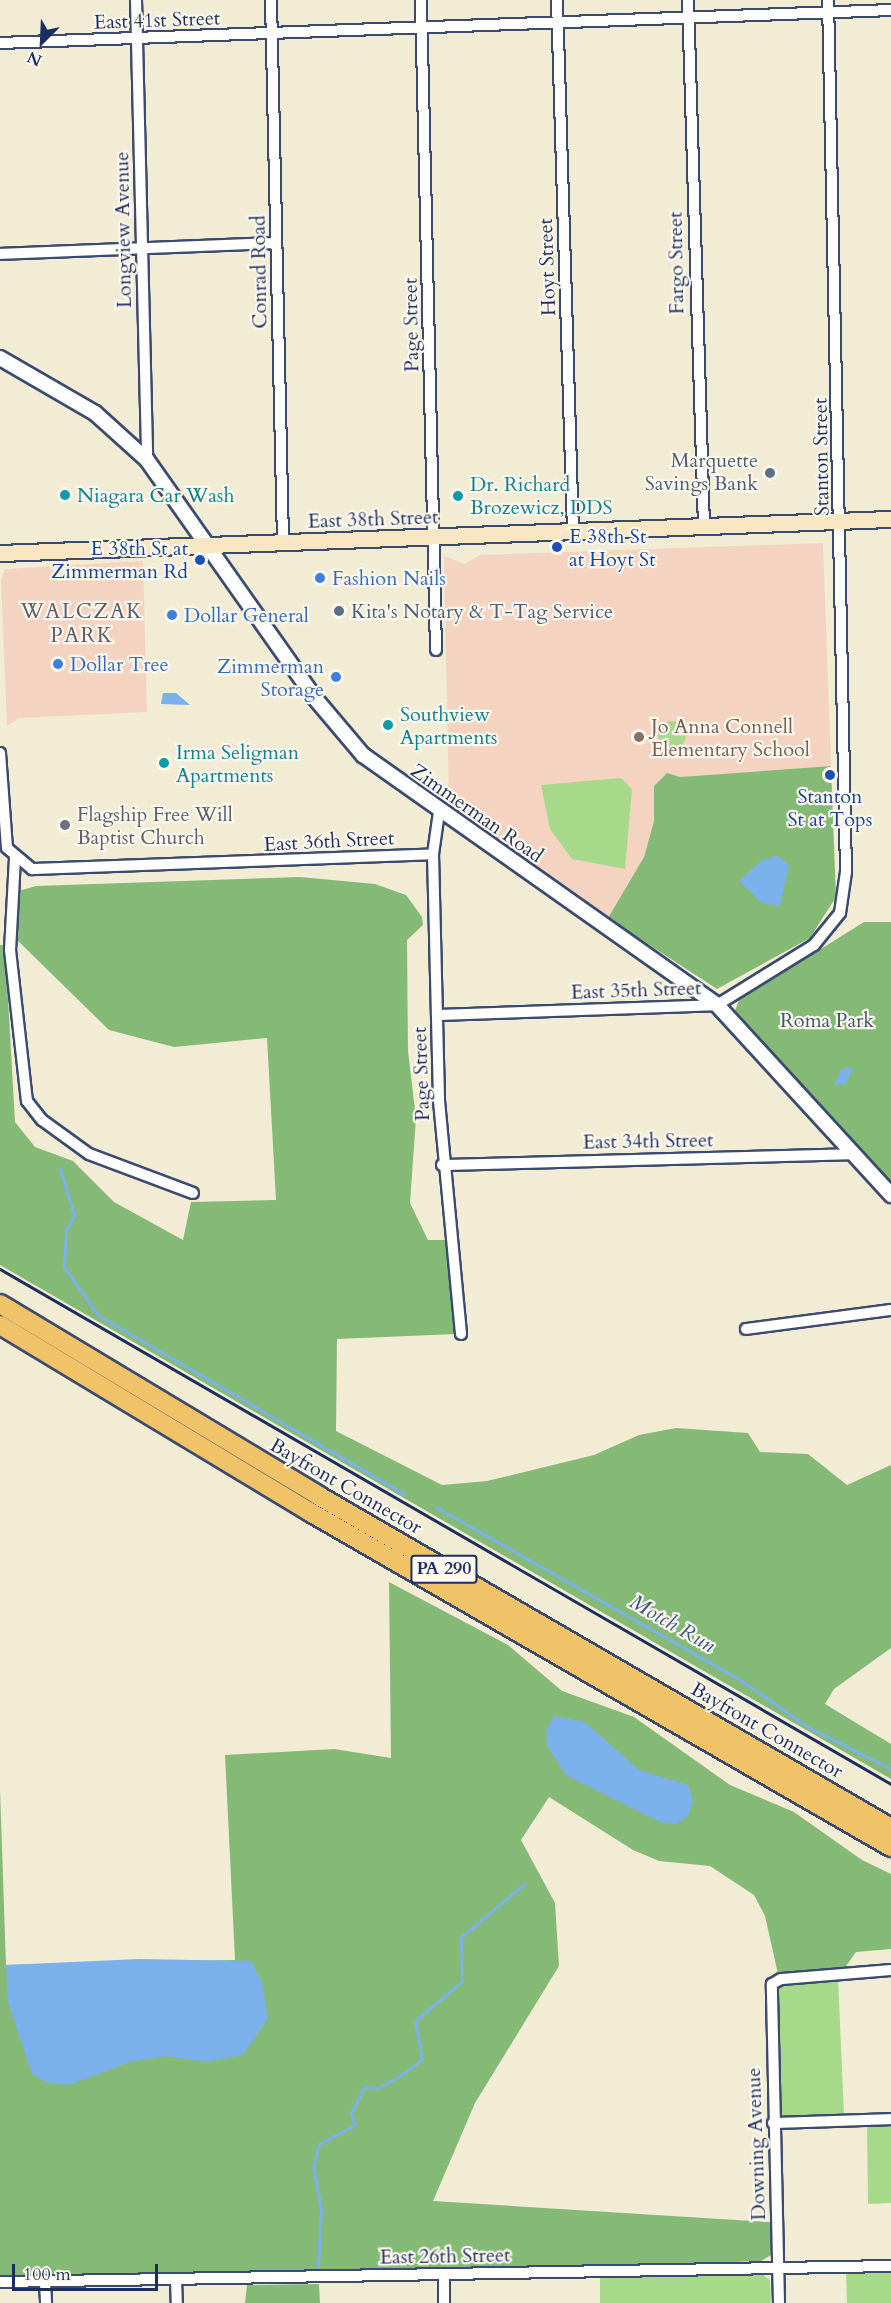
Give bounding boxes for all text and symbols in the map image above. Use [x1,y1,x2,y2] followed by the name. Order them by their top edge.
[93,6,221,34] street label: East 41st Street
[12,12,72,72] north arrow
[24,46,46,71] text: N
[110,152,136,308] street label: Longview Avenue
[663,211,689,315] street label: Fargo Street
[246,215,272,329] street label: Conrad Road
[533,218,561,316] street label: Hoyt Street
[398,278,424,372] street label: Page Street
[808,398,834,516] street label: Stanton Street
[645,449,758,496] place label: Marquette Savings Bank
[763,466,777,480] marker: Marquette Savings Bank
[470,472,612,519] place label: Dr. Richard Brozewicz, DDS
[77,483,234,507] place label: Niagara Car Wash
[58,488,72,502] marker: Niagara Car Wash
[451,489,465,503] marker: Dr. Richard Brozewicz, DDS
[307,505,439,533] street label: East 38th Street
[569,524,655,571] place label: E 38th St at Hoyt St
[51,536,188,583] place label: E 38th St at Zimmerman Rd
[550,540,564,554] marker: E 38th St at Hoyt St
[193,553,207,567] marker: E 38th St at Zimmerman Rd
[332,566,446,590] place label: Fashion Nails
[313,571,327,585] marker: Fashion Nails
[21,599,143,649] district label: WALCZAK PARK
[351,599,613,623] place label: Kita's Notary & T-Tag Service
[184,603,309,627] place label: Dollar General
[332,604,346,618] marker: Kita's Notary & T-Tag Service
[165,608,179,622] marker: Dollar General
[70,652,169,676] place label: Dollar Tree
[217,654,324,701] place label: Zimmerman Storage
[51,657,65,671] marker: Dollar Tree
[329,670,343,684] marker: Zimmerman Storage
[400,702,498,749] place label: Southview Apartments
[651,714,810,761] place label: Jo Anna Connell Elementary School
[381,718,395,732] marker: Southview Apartments
[632,730,646,744] marker: Jo Anna Connell Elementary School
[176,740,299,787] place label: Irma Seligman Apartments
[157,756,171,770] marker: Irma Seligman Apartments
[406,758,548,868] street label: Zimmerman Road
[823,768,837,782] marker: Stanton St at Tops
[788,784,872,831] place label: Stanton St at Tops
[77,802,233,849] place label: Flagship Free Will Baptist Church
[58,818,72,832] marker: Flagship Free Will Baptist Church
[263,826,395,856] street label: East 36th Street
[570,976,702,1004] street label: East 35th Street
[780,1008,874,1032] park label: Roma Park
[407,1026,435,1122] street label: Page Street
[582,1128,714,1154] street label: East 34th Street
[266,1433,426,1539] street label: Bayfront Connector
[410,1554,478,1584] road number: PA 290
[625,1589,719,1659] water label: Motch Run
[687,1677,847,1783] street label: Bayfront Connector
[741,2067,771,2221] street label: Downing Avenue
[379,2243,511,2269] street label: East 26th Street
[15,2252,160,2290] scale bar
[23,2262,71,2287] text: 100 m

